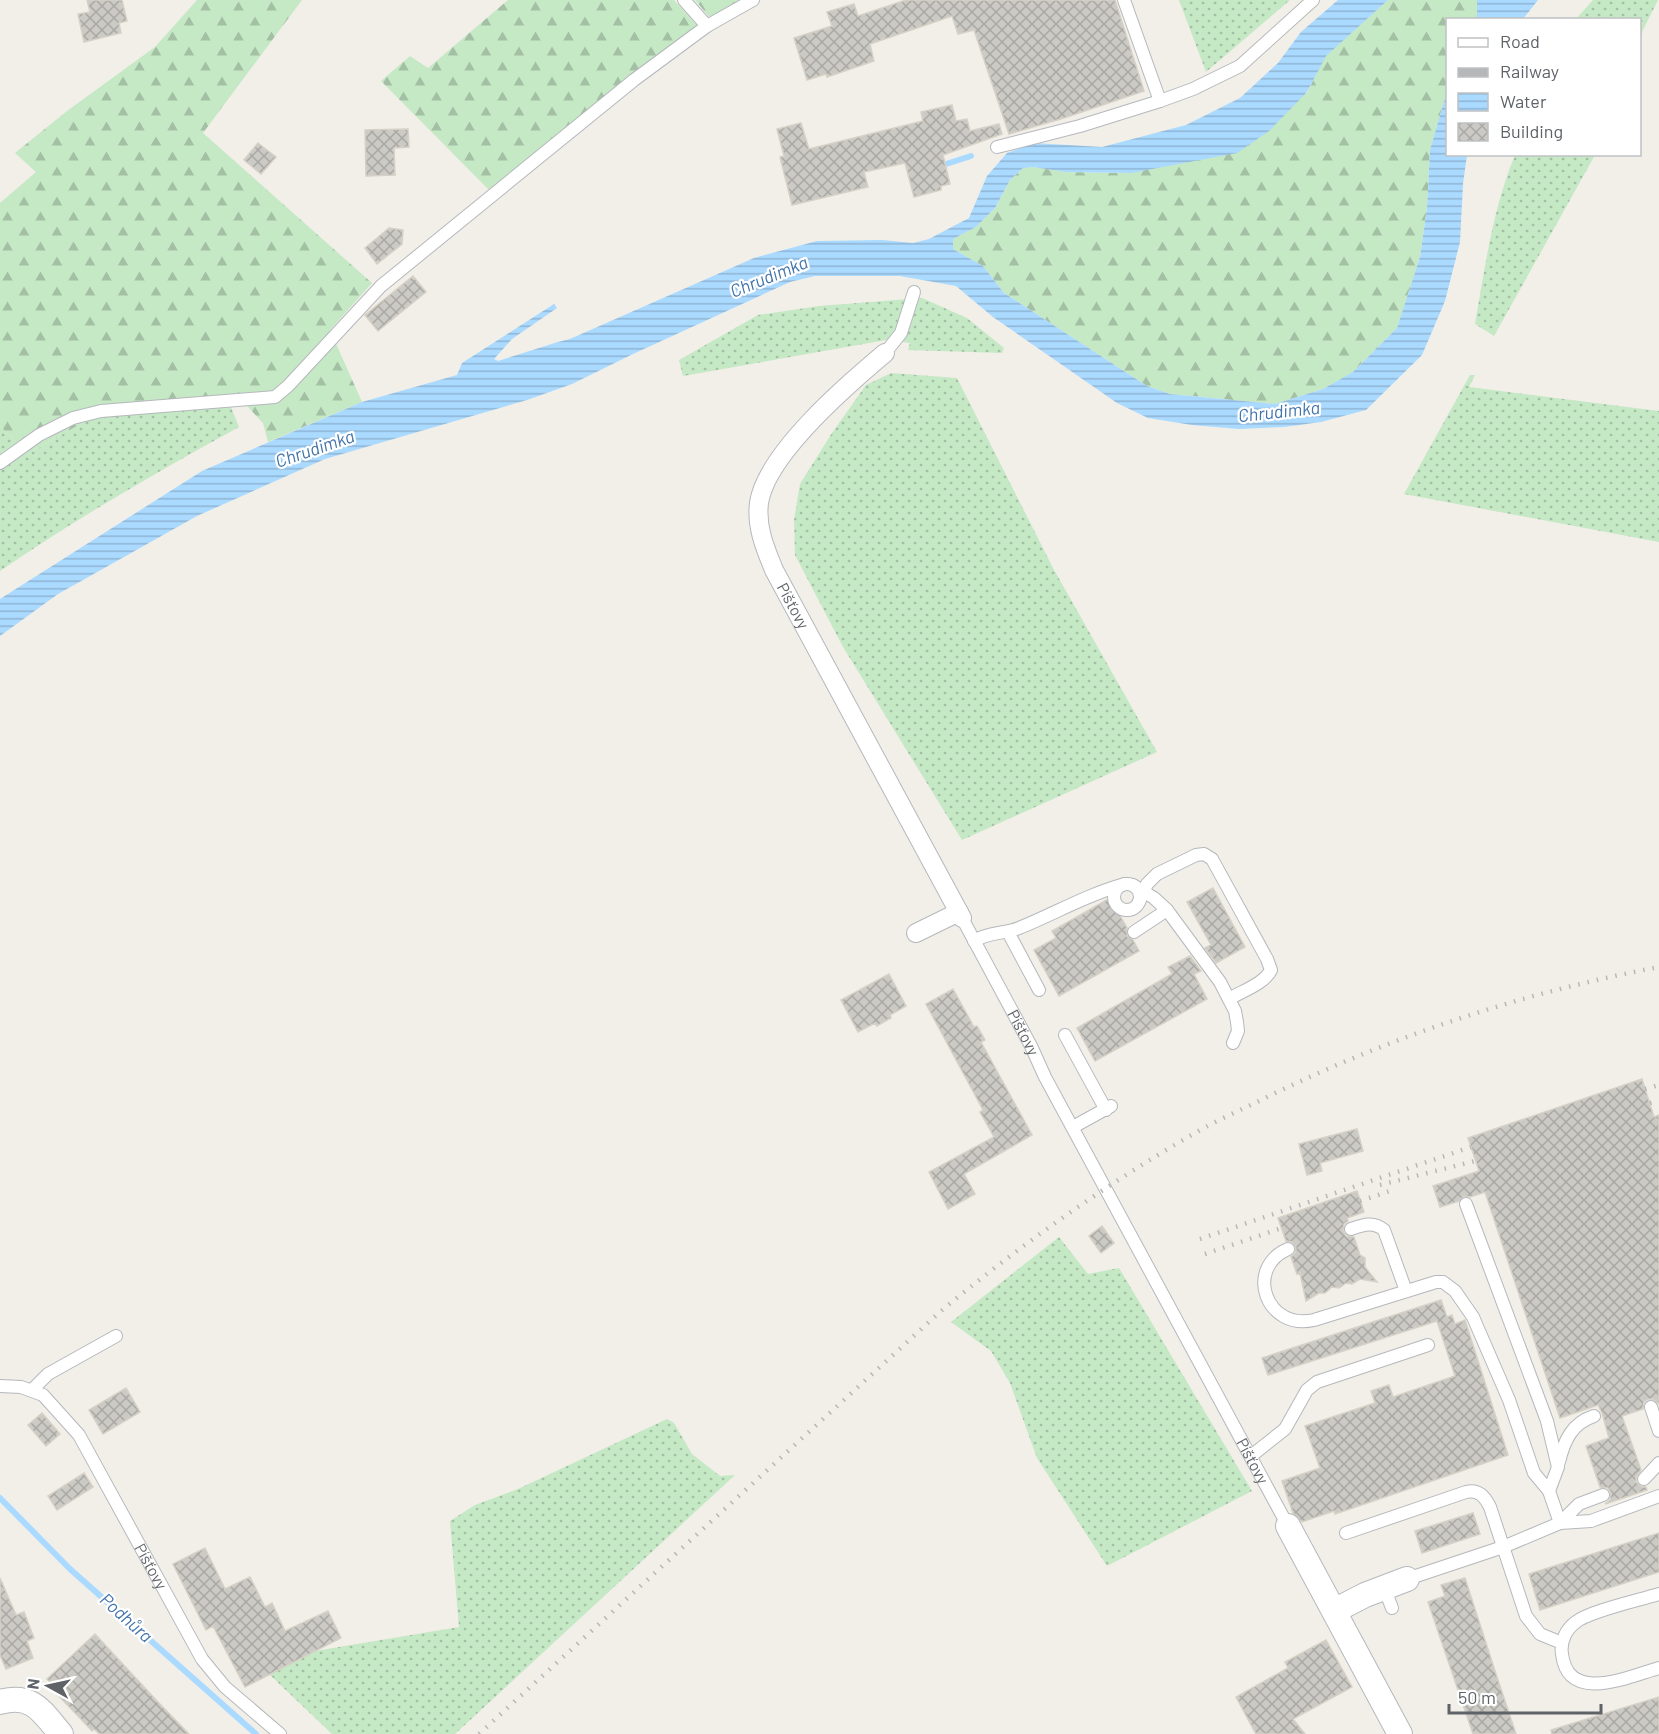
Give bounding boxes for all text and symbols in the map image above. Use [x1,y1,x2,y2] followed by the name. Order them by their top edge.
[1446,18,1641,156] legend
[1500,30,1540,52] text: Road
[1500,60,1559,82] text: Railway
[1500,90,1547,112] text: Water
[1500,120,1563,142] text: Building
[726,250,811,302] water label: Chrudimka
[1237,396,1321,426] water label: Chrudimka
[272,424,357,472] water label: Chrudimka
[774,579,814,632] street label: Píšťovy
[1004,1006,1044,1059] street label: Píšťovy
[1233,1434,1274,1488] street label: Píšťovy
[131,1540,172,1593] street label: Píšťovy
[96,1588,158,1647] water label: Podhůra
[18,1656,78,1716] north arrow
[23,1677,43,1690] text: N
[1449,1677,1600,1715] scale bar
[1458,1686,1496,1708] text: 50 m

